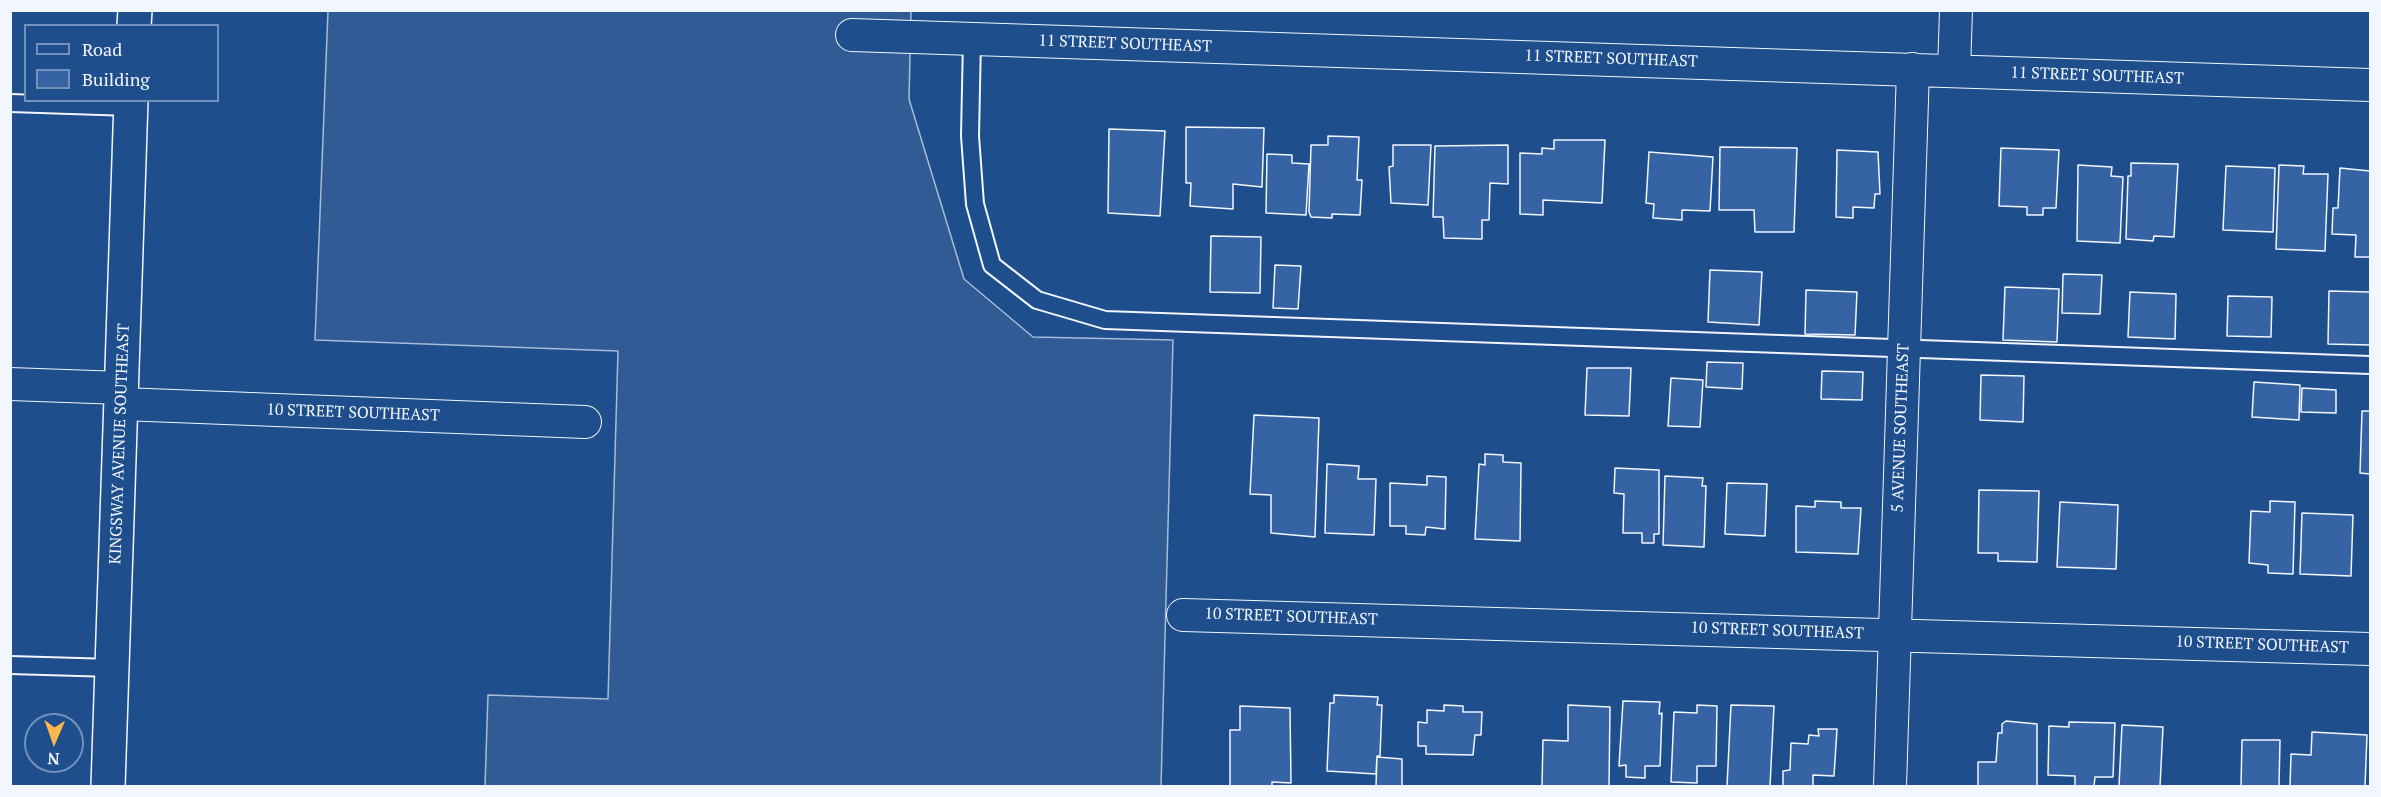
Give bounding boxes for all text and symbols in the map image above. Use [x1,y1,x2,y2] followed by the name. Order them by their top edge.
[24,24,219,102] legend
[1038,31,1212,57] street label: 11 STREET SOUTHEAST
[82,37,122,61] text: Road
[1524,46,1698,72] street label: 11 STREET SOUTHEAST
[2010,63,2184,89] street label: 11 STREET SOUTHEAST
[82,67,150,91] text: Building
[106,323,134,565] street label: KINGSWAY AVENUE SOUTHEAST
[1888,343,1914,513] street label: 5 AVENUE SOUTHEAST
[266,400,440,426] street label: 10 STREET SOUTHEAST
[1204,604,1378,630] street label: 10 STREET SOUTHEAST
[1690,618,1864,644] street label: 10 STREET SOUTHEAST
[2175,632,2349,658] street label: 10 STREET SOUTHEAST
[24,713,84,773] north arrow
[47,748,60,770] text: N

